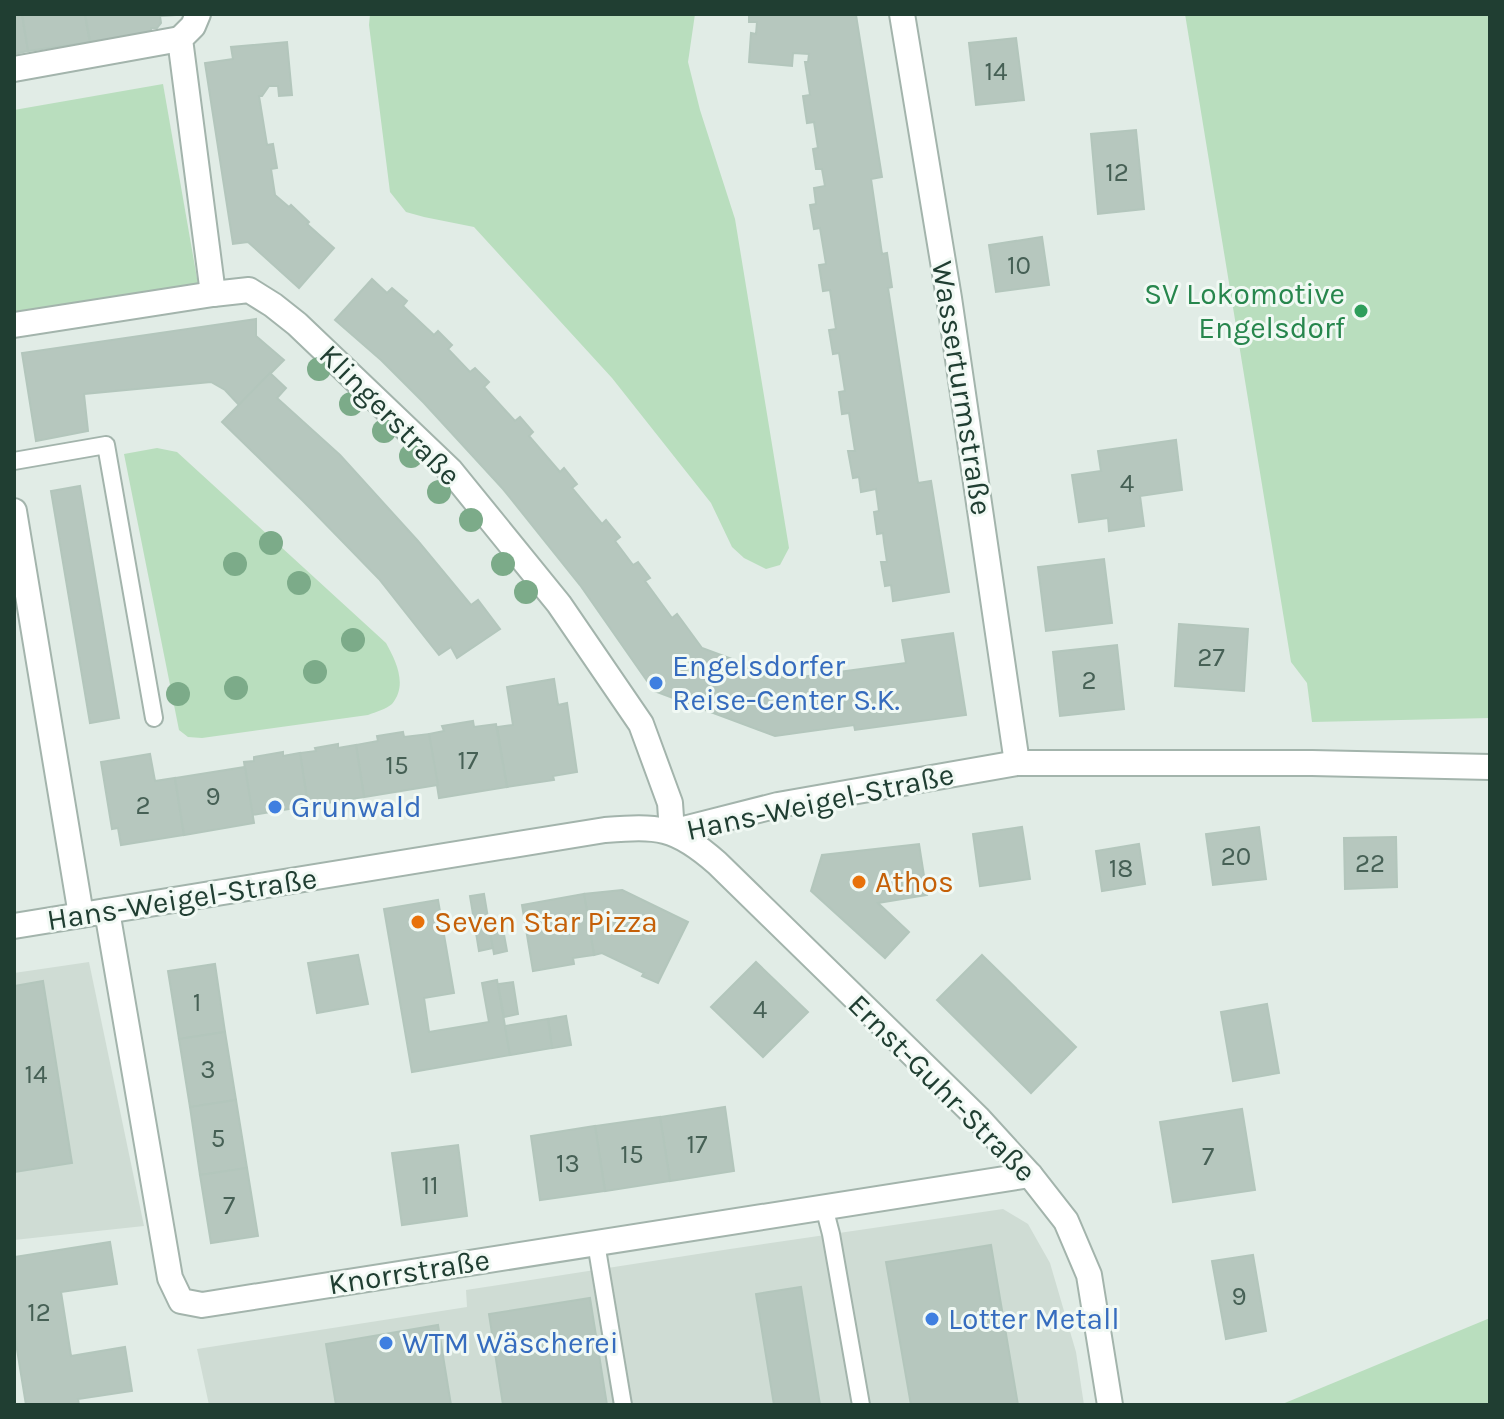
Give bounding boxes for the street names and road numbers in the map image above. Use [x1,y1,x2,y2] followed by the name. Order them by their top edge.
[924,258,1000,518] street label: Wasserturmstraße
[312,337,468,493] street label: Klingerstraße
[683,756,957,848] street label: Hans-Weigel-Straße
[44,860,320,938] street label: Hans-Weigel-Straße
[841,987,1043,1189] street label: Ernst-Guhr-Straße
[326,1242,492,1302] street label: Knorrstraße

